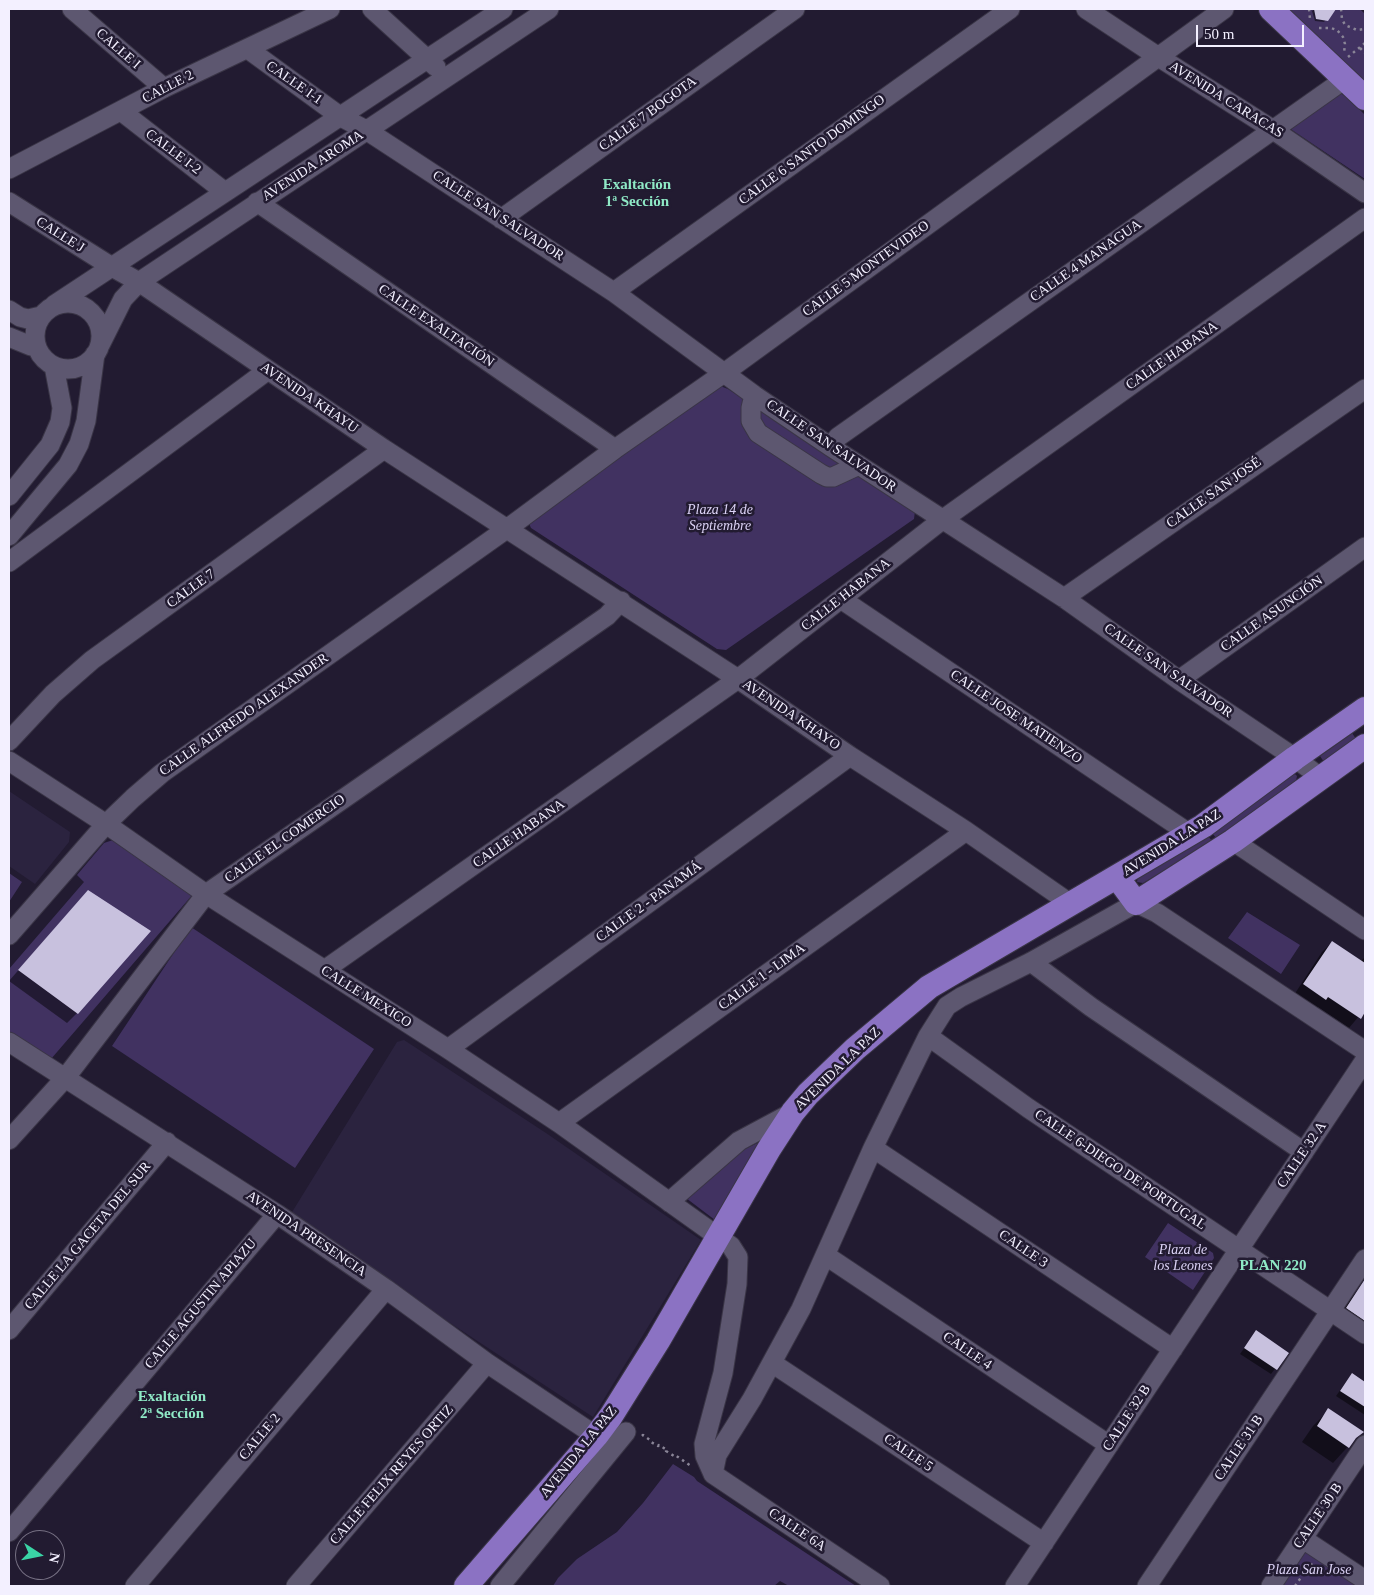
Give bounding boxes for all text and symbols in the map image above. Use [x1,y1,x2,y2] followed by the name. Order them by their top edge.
[1199,15,1306,47] scale bar
[92,25,144,73] street label: CALLE I
[1204,26,1234,42] text: 50 m
[263,57,325,109] street label: CALLE I-1
[1166,58,1286,142] street label: AVENIDA CARACAS
[139,67,197,107] street label: CALLE 2
[596,73,700,155] street label: CALLE 7 BOGOTA
[736,91,888,209] street label: CALLE 6 SANTO DOMINGO
[142,126,204,178] street label: CALLE I-2
[259,127,367,205] street label: AVENIDA AROMA
[429,167,567,265] street label: CALLE SAN SALVADOR
[603,176,671,211] district label: Exaltación 1ª Sección
[33,214,87,256] street label: CALLE J
[1027,216,1145,306] street label: CALLE 4 MANAGUA
[799,217,933,321] street label: CALLE 5 MONTEVIDEO
[375,281,497,371] street label: CALLE EXALTACIÓN
[1123,318,1221,394] street label: CALLE HABANA
[257,359,361,437] street label: AVENIDA KHAYU
[763,396,899,496] street label: CALLE SAN SALVADOR
[1163,454,1265,532] street label: CALLE SAN JOSÉ
[687,502,753,534] park label: Plaza 14 de Septiembre
[798,555,894,635] street label: CALLE HABANA
[164,566,218,612] street label: CALLE 7
[1218,572,1326,656] street label: CALLE ASUNCIÓN
[1100,620,1236,722] street label: CALLE SAN SALVADOR
[156,650,332,780] street label: CALLE ALFREDO ALEXANDER
[947,667,1085,767] street label: CALLE JOSE MATIENZO
[739,676,843,754] street label: AVENIDA KHAYO
[222,791,348,887] street label: CALLE EL COMERCIO
[470,796,568,872] street label: CALLE HABANA
[1120,806,1224,880] street label: AVENIDA LA PAZ
[593,858,705,946] street label: CALLE 2 - PANAMÁ
[715,940,809,1014] street label: CALLE 1 - LIMA
[318,962,414,1032] street label: CALLE MEXICO
[792,1024,884,1114] street label: AVENIDA LA PAZ
[1031,1106,1209,1234] street label: CALLE 6-DIEGO DE PORTUGAL
[1274,1119,1330,1191] street label: CALLE 32 A
[21,1159,155,1313] street label: CALLE LA GACETA DEL SUR
[243,1187,369,1281] street label: AVENIDA PRESENCIA
[995,1226,1051,1272] street label: CALLE 3
[142,1235,260,1373] street label: CALLE AGUSTIN APIAZU
[1153,1242,1213,1274] park label: Plaza de los Leones
[1239,1257,1307,1275] district label: PLAN 220
[939,1328,995,1374] street label: CALLE 4
[1099,1382,1155,1454] street label: CALLE 32 B
[138,1388,206,1423] district label: Exaltación 2ª Sección
[327,1402,457,1548] street label: CALLE FELIX REYES ORTIZ
[537,1403,621,1501] street label: AVENIDA LA PAZ
[236,1410,284,1464] street label: CALLE 2
[1211,1412,1267,1484] street label: CALLE 31 B
[880,1430,936,1476] street label: CALLE 5
[1290,1480,1346,1552] street label: CALLE 30 B
[765,1505,829,1555] street label: CALLE 6A
[15,1530,65,1580] north arrow
[46,1551,63,1564] text: N
[1267,1562,1351,1578] park label: Plaza San Jose

